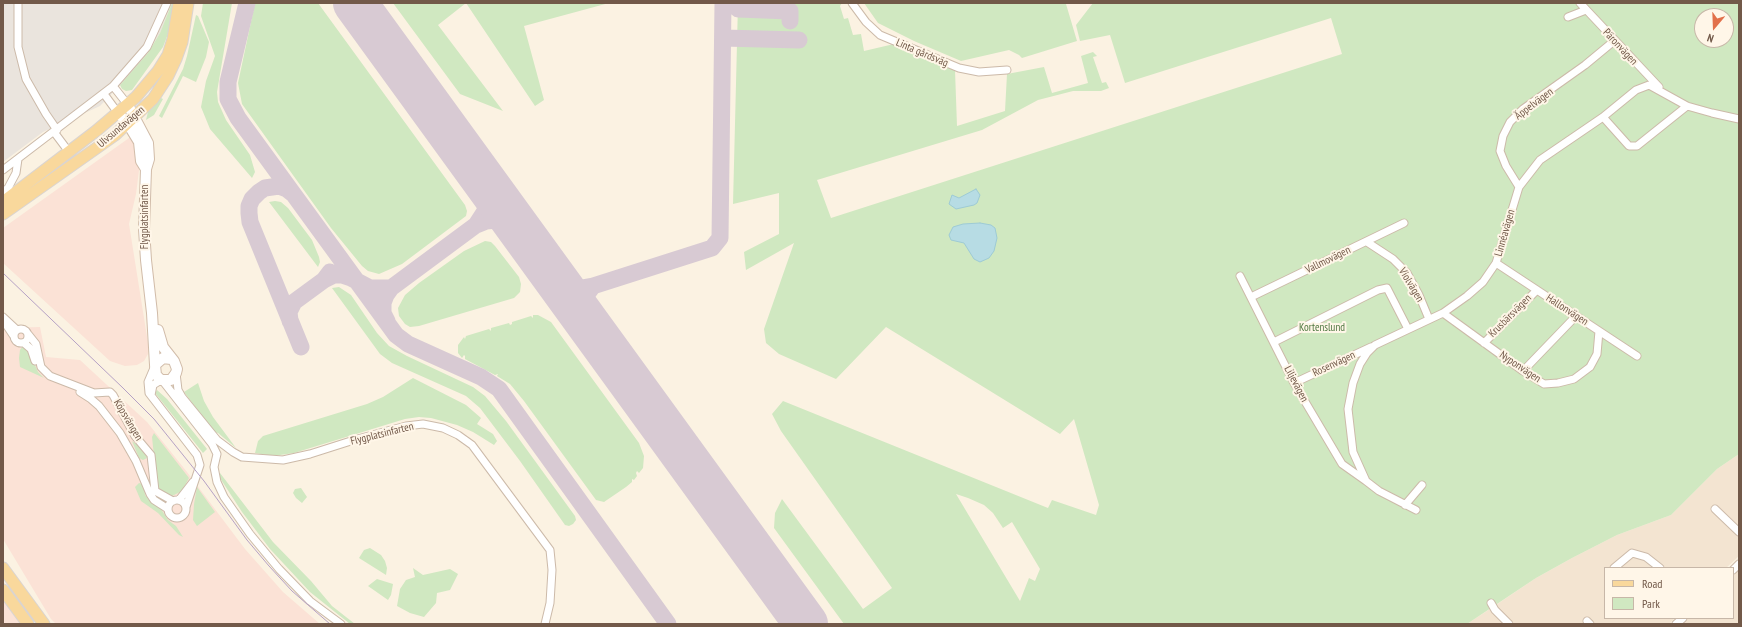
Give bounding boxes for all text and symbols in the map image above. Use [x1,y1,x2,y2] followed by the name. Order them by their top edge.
[1694,8,1734,48] north arrow
[1600,26,1640,68] street label: Päronvägen
[1705,31,1716,46] text: N
[894,36,950,70] street label: Linta gårdsväg
[1512,85,1556,123] street label: Äppelvägen
[95,103,147,151] street label: Ulvsundavägen
[138,185,152,249] street label: Flygplatsinfarten
[1492,208,1518,258] street label: Linnéavägen
[1303,243,1353,277] street label: Vallmovägen
[1396,265,1426,305] street label: Violvägen
[1543,291,1591,329] street label: Hallonvägen
[1486,292,1534,340] street label: Krusbärsvägen
[1299,321,1345,335] park label: Kortenslund
[1311,348,1357,380] street label: Rosenvägen
[1497,348,1543,386] street label: Nyponvägen
[1281,364,1311,404] street label: Liljevägen
[111,397,145,443] street label: Köpsvängen
[349,420,415,448] street label: Flygplatsinfarten
[1604,567,1734,619] legend
[1642,576,1662,591] text: Road
[1642,596,1660,611] text: Park

